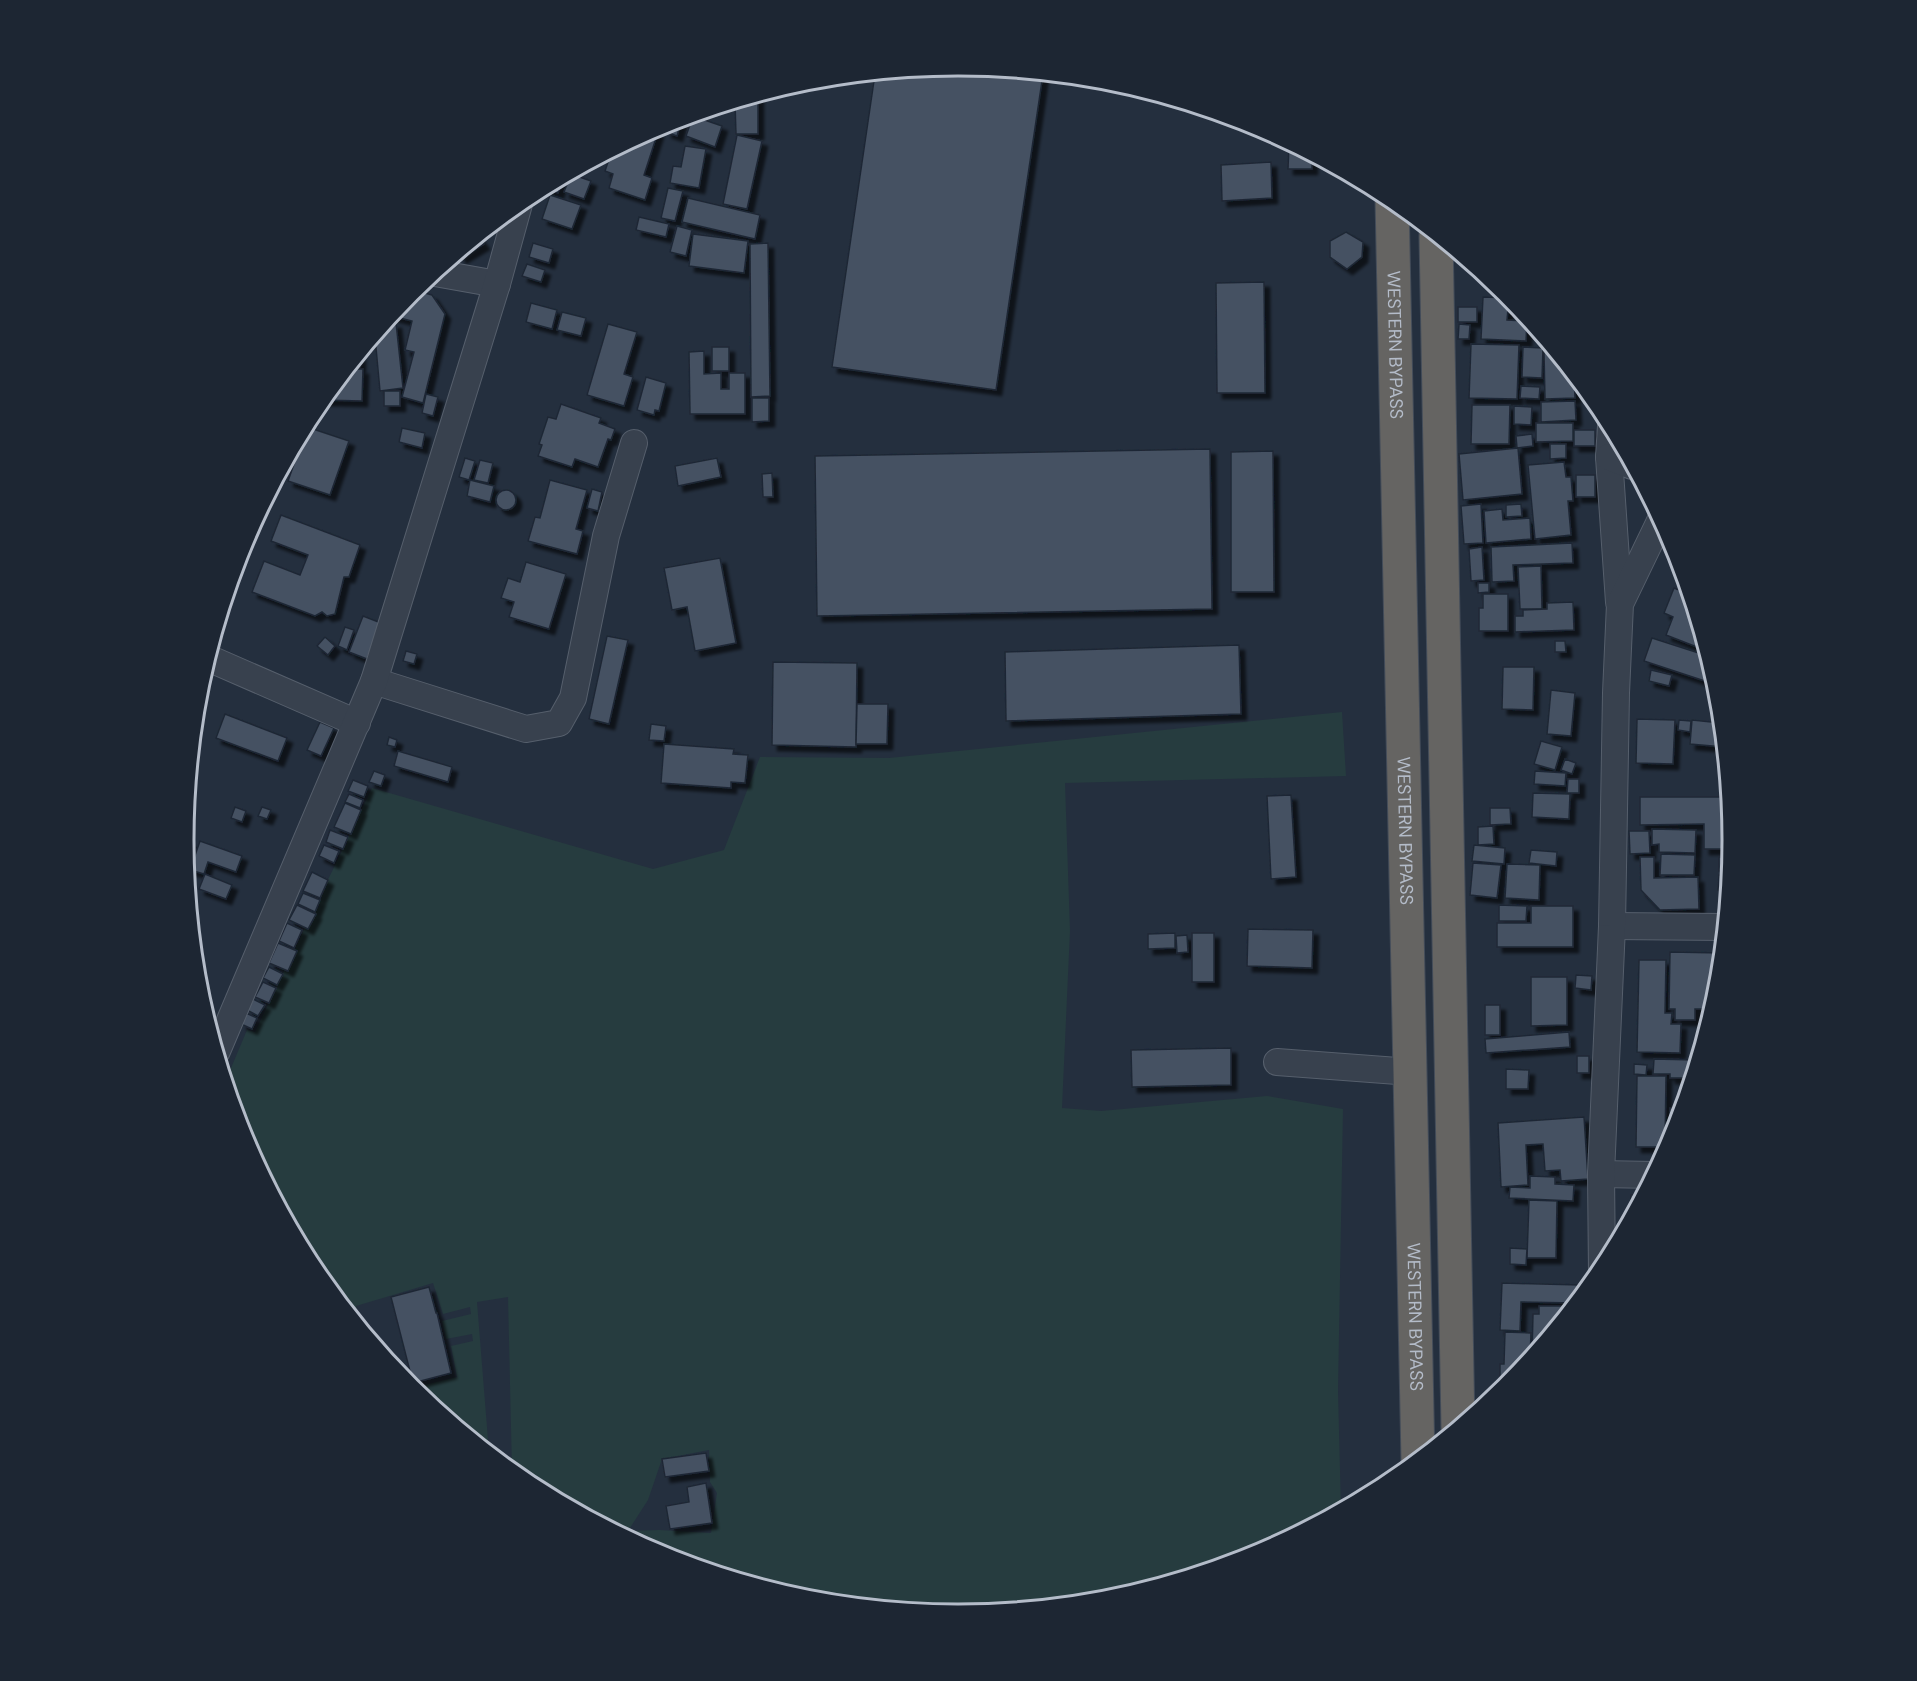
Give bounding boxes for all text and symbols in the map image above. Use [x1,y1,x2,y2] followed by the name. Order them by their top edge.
[1381,270,1409,419] street label: WESTERN BYPASS
[1391,756,1419,905] street label: WESTERN BYPASS
[1402,1242,1429,1391] street label: WESTERN BYPASS

